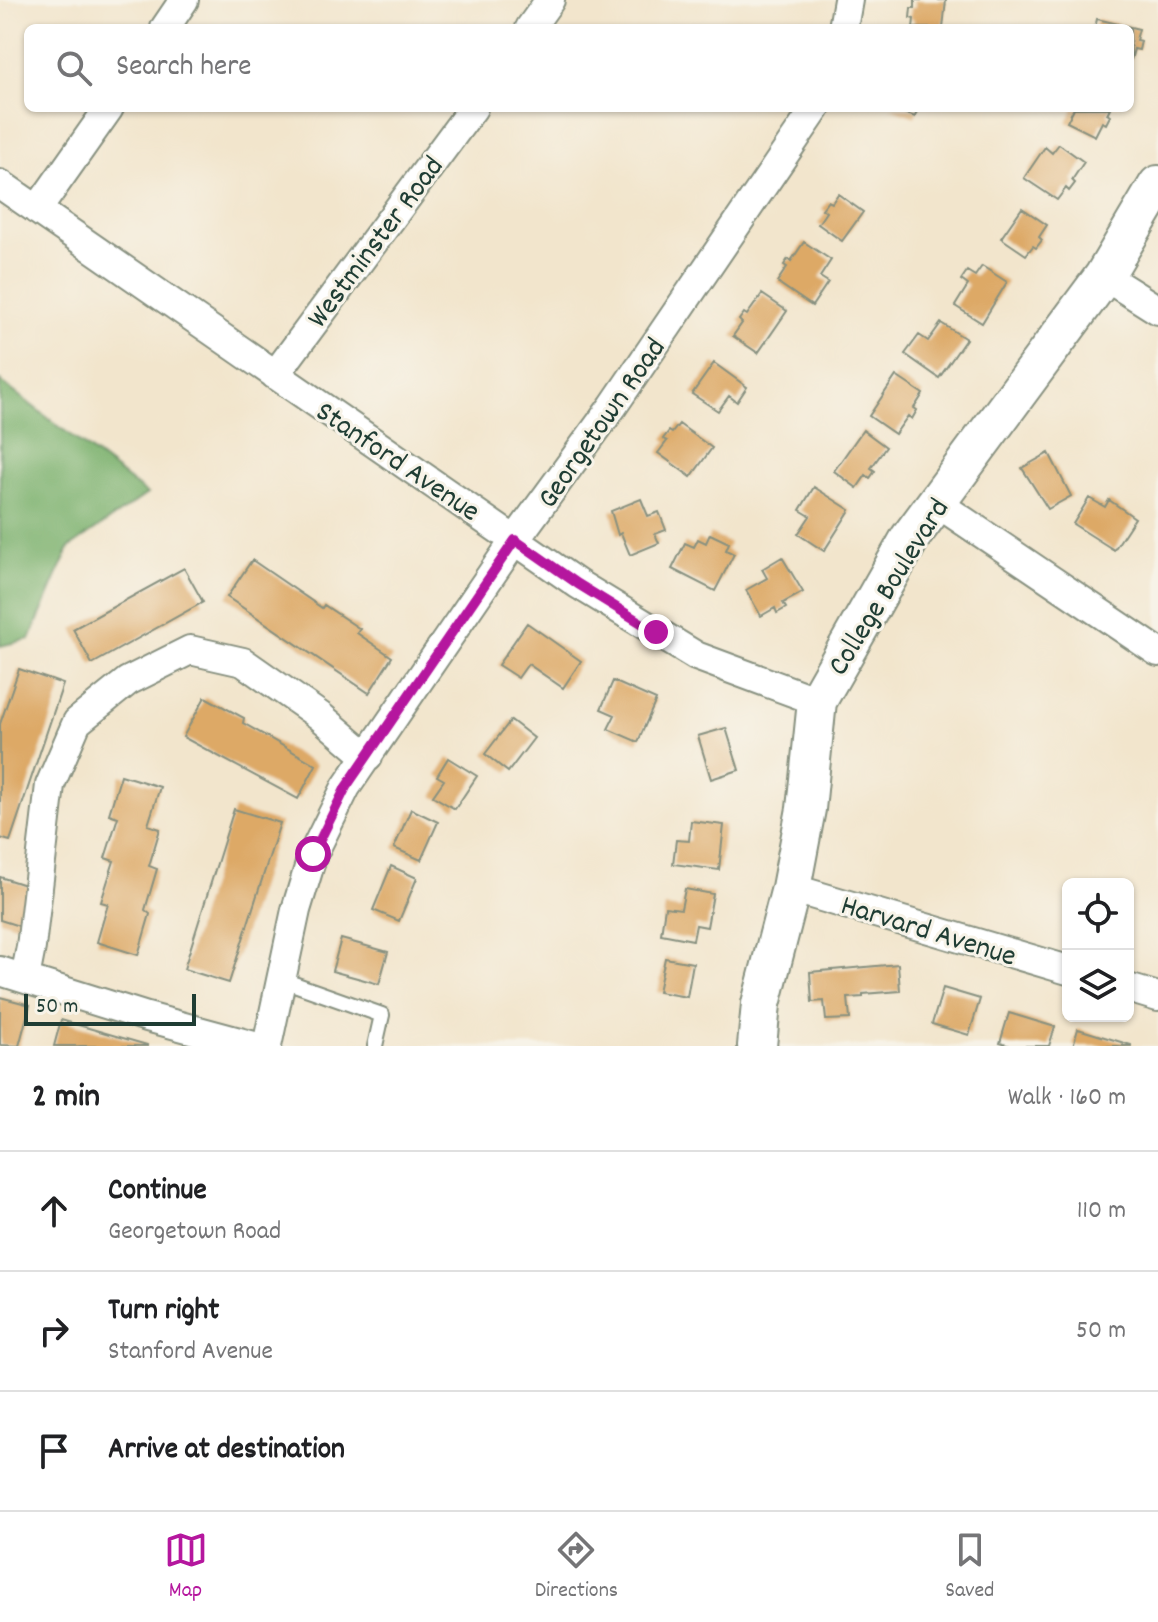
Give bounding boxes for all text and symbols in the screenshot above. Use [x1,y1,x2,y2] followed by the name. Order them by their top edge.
[24,24,1134,112] search box
[52,46,96,90] icon: search
[116,47,252,90] text: Search here
[299,149,456,339] street label: Westminster Road
[529,330,679,519] street label: Georgetown Road
[306,393,487,535] street label: Stanford Avenue
[819,492,962,685] street label: College Boulevard
[638,614,674,650] route end
[295,836,331,872] route start
[1062,878,1134,1022] map controls
[1062,878,1134,950] button: locate
[835,886,1021,980] street label: Harvard Avenue
[1062,950,1134,1022] button: layers
[24,990,196,1026] scale bar
[36,992,78,1023] text: 50 m
[32,1074,100,1123] text: 2 min
[1008,1080,1126,1117] text: Walk · 160 m
[108,1171,207,1214] text: Continue
[32,1189,76,1233] icon: ahead
[1077,1193,1126,1230] text: 110 m
[108,1214,281,1251] text: Georgetown Road
[108,1291,219,1334] text: Turn right
[32,1309,76,1353] icon: right
[1076,1313,1126,1350] text: 50 m
[108,1334,273,1371] text: Stanford Avenue
[32,1429,76,1473] icon: arrive
[108,1430,345,1473] text: Arrive at destination
[164,1528,208,1607] tab: Map
[535,1528,618,1607] tab: Directions
[945,1528,994,1607] tab: Saved

